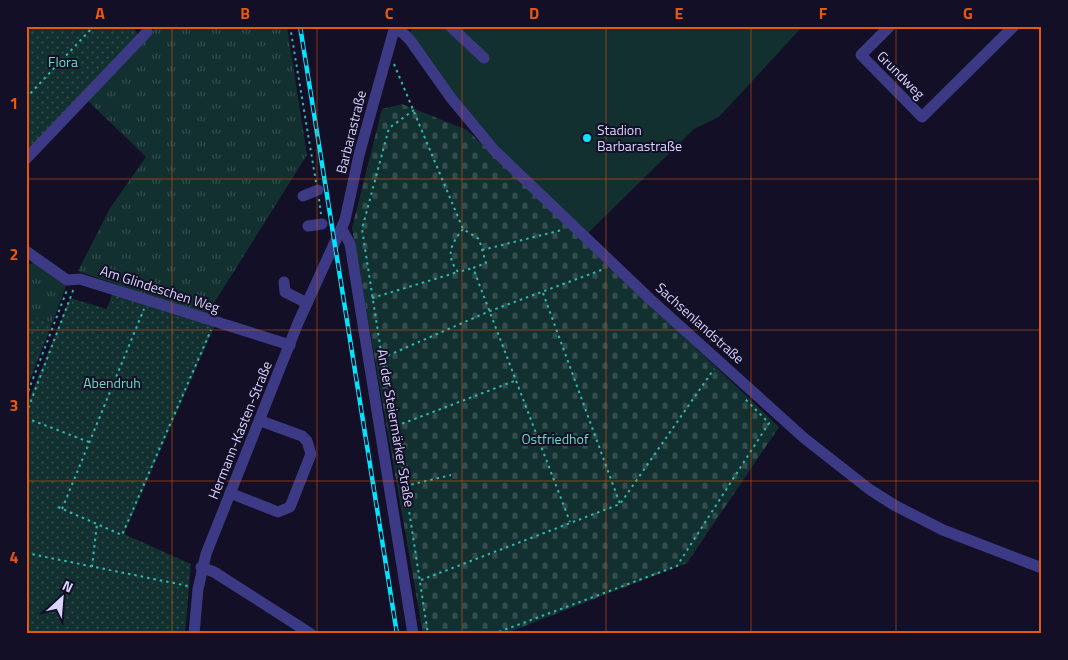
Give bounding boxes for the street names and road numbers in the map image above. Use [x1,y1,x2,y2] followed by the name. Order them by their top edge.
[872,46,930,104] street label: Grundweg
[330,88,371,176] street label: Barbarastraße
[98,259,222,318] street label: Am Glindeschen Weg
[651,277,749,368] street label: Sachsenlandstraße
[372,347,421,509] street label: An der Steiermärker Straße
[202,358,277,502] street label: Hermann-Kasten-Straße

